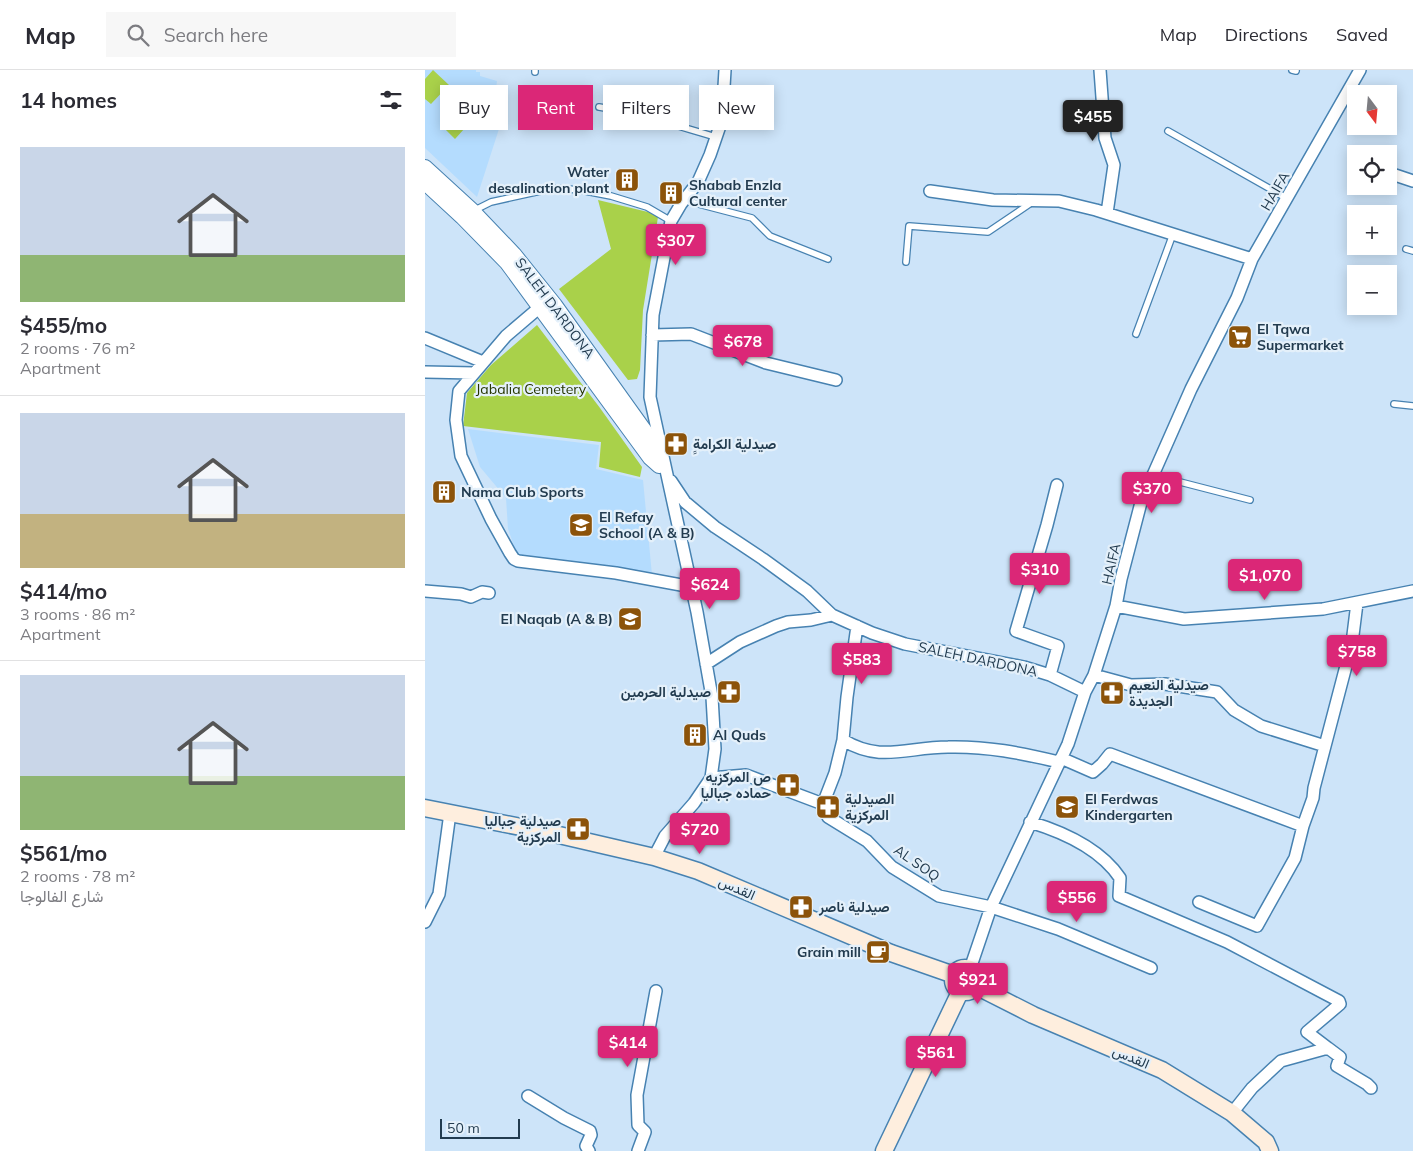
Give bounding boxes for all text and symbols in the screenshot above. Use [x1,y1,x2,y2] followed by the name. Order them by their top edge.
[106,12,456,57] search box
[25,20,76,50] text: Map
[124,21,152,49] icon: search
[164,23,268,47] text: Search here
[1160,23,1197,46] text: Map
[1225,23,1308,46] text: Directions
[1336,23,1388,46] text: Saved
[440,85,508,130] chip: Buy
[518,85,593,130] chip: Rent
[603,85,689,130] chip: Filters
[699,85,774,130] chip: New
[1347,85,1397,135] north arrow
[1347,85,1397,315] map controls
[377,86,405,114] icon: filters
[20,87,117,113] text: 14 homes
[1063,100,1123,142] pin: $455
[1074,106,1112,126] text: $455
[1347,145,1397,195] button: locate
[488,163,610,197] place label: Water desalination plant
[614,167,640,193] building icon: Water desalination plant
[1257,168,1294,214] street label: HAIFA
[689,176,788,210] place label: Shabab Enzla Cultural center
[168,180,258,270] icon: home
[658,180,684,206] building icon: Shabab Enzla Cultural center
[1347,205,1397,255] button: +
[646,224,706,266] pin: $307
[657,230,695,250] text: $307
[511,254,599,362] street label: SALEH DARDONA
[1347,265,1397,315] button: −
[20,312,107,338] text: $455/mo
[1257,320,1344,354] place label: El Tqwa Supermarket
[713,324,773,367] pin: $678
[1227,324,1253,350] supermarket icon: El Tqwa Supermarket
[724,331,762,351] text: $678
[20,338,135,358] text: 2 rooms · 76 m²
[20,358,101,378] text: Apartment
[476,380,587,398] park label: Jabalia Cemetery
[663,431,689,457] pharmacy icon: ِِصيدلية الكرامة
[693,435,776,455] place label: ِِصيدلية الكرامة
[168,445,258,535] icon: home
[1122,472,1182,514] pin: $370
[1133,478,1171,498] text: $370
[431,479,457,505] building icon: Nama Club Sports
[461,483,584,501] place label: Nama Club Sports
[599,508,695,542] place label: El Refay School (A & B)
[568,512,594,538] school or university icon: El Refay School (A & B)
[1098,541,1125,586] street label: HAIFA
[1010,552,1070,595] pin: $310
[1224,558,1306,601] pin: $1,070
[1021,559,1059,579] text: $310
[1239,565,1291,585] text: $1,070
[680,568,740,610] pin: $624
[691,574,729,594] text: $624
[20,578,107,604] text: $414/mo
[20,604,135,624] text: 3 rooms · 86 m²
[617,606,643,632] school or university icon: El Naqab (A & B)
[501,610,613,628] place label: El Naqab (A & B)
[20,624,101,644] text: Apartment
[1327,634,1387,677] pin: $758
[917,638,1040,681] street label: SALEH DARDONA
[1338,641,1376,661] text: $758
[832,642,892,685] pin: $583
[843,649,881,669] text: $583
[1129,676,1209,710] place label: صيدلية النعيم الجديدة
[716,679,742,705] pharmacy icon: صيدلية الحرمين
[1099,680,1125,706] pharmacy icon: صيدلية النعيم الجديدة
[621,683,711,701] place label: صيدلية الحرمين
[168,708,258,798] icon: home
[682,722,708,748] building icon: Al Quds
[713,726,766,744] place label: Al Quds
[701,768,771,802] place label: ص المركزيه حماده جباليا
[775,772,801,798] pharmacy icon: ص المركزيه حماده جباليا
[845,790,894,824] place label: الصيدلية المركزية
[1085,790,1173,824] place label: El Ferdwas Kindergarten
[815,794,841,820] pharmacy icon: الصيدلية المركزية
[1054,794,1080,820] school or university icon: El Ferdwas Kindergarten
[485,812,561,846] place label: صيدلية جباليا المركزية
[670,812,730,855] pin: $720
[565,816,591,842] pharmacy icon: صيدلية جباليا المركزية
[681,819,719,839] text: $720
[20,840,107,866] text: $561/mo
[891,841,943,885] street label: AL SOQ
[20,866,135,886] text: 2 rooms · 78 m²
[716,872,758,904] street label: القدس
[1047,880,1107,923] pin: $556
[20,886,103,906] text: شارع الفالوجا
[1058,887,1096,907] text: $556
[788,894,814,920] pharmacy icon: صيدلية ناصر
[818,898,890,916] place label: صيدلية ناصر
[865,939,891,965] cafe icon: Grain mill
[797,943,861,961] place label: Grain mill
[948,962,1008,1005] pin: $921
[959,969,997,989] text: $921
[598,1026,658,1068] pin: $414
[609,1032,647,1052] text: $414
[906,1036,966,1078] pin: $561
[1110,1041,1152,1073] street label: القدس
[917,1042,955,1062] text: $561
[440,1116,520,1139] scale bar
[447,1119,480,1137] text: 50 m

